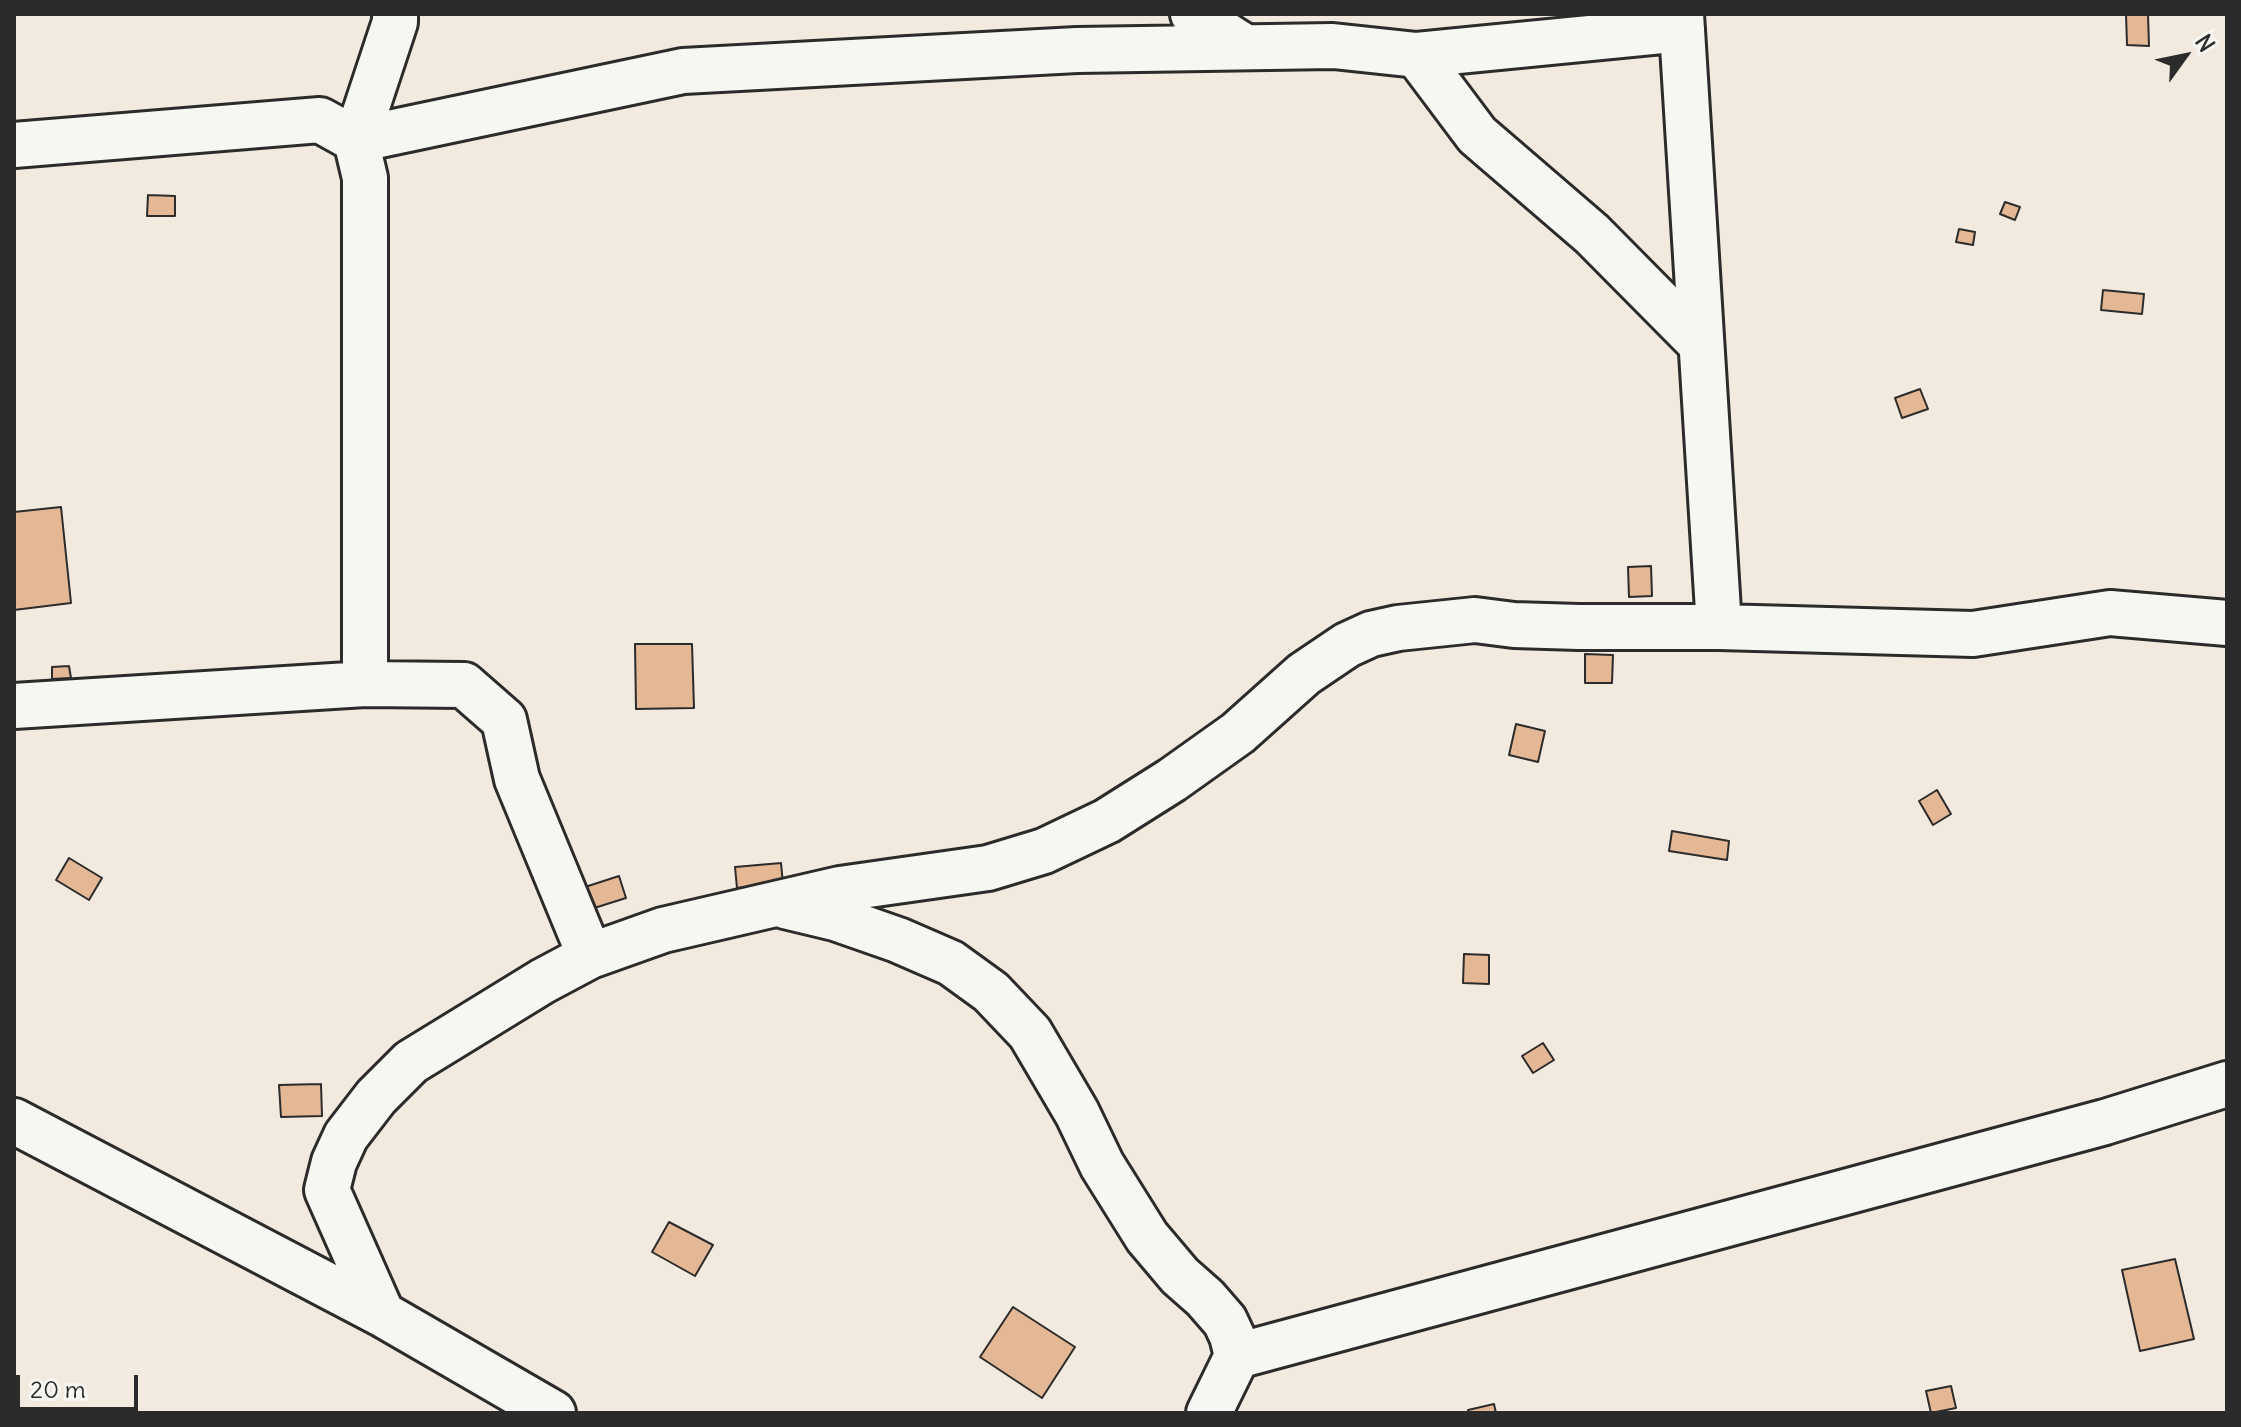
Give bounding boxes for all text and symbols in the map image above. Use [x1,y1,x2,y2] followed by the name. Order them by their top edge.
[2145,16,2225,96] north arrow
[2189,29,2221,57] text: N
[20,1359,142,1409] scale bar
[30,1374,86,1404] text: 20 m

